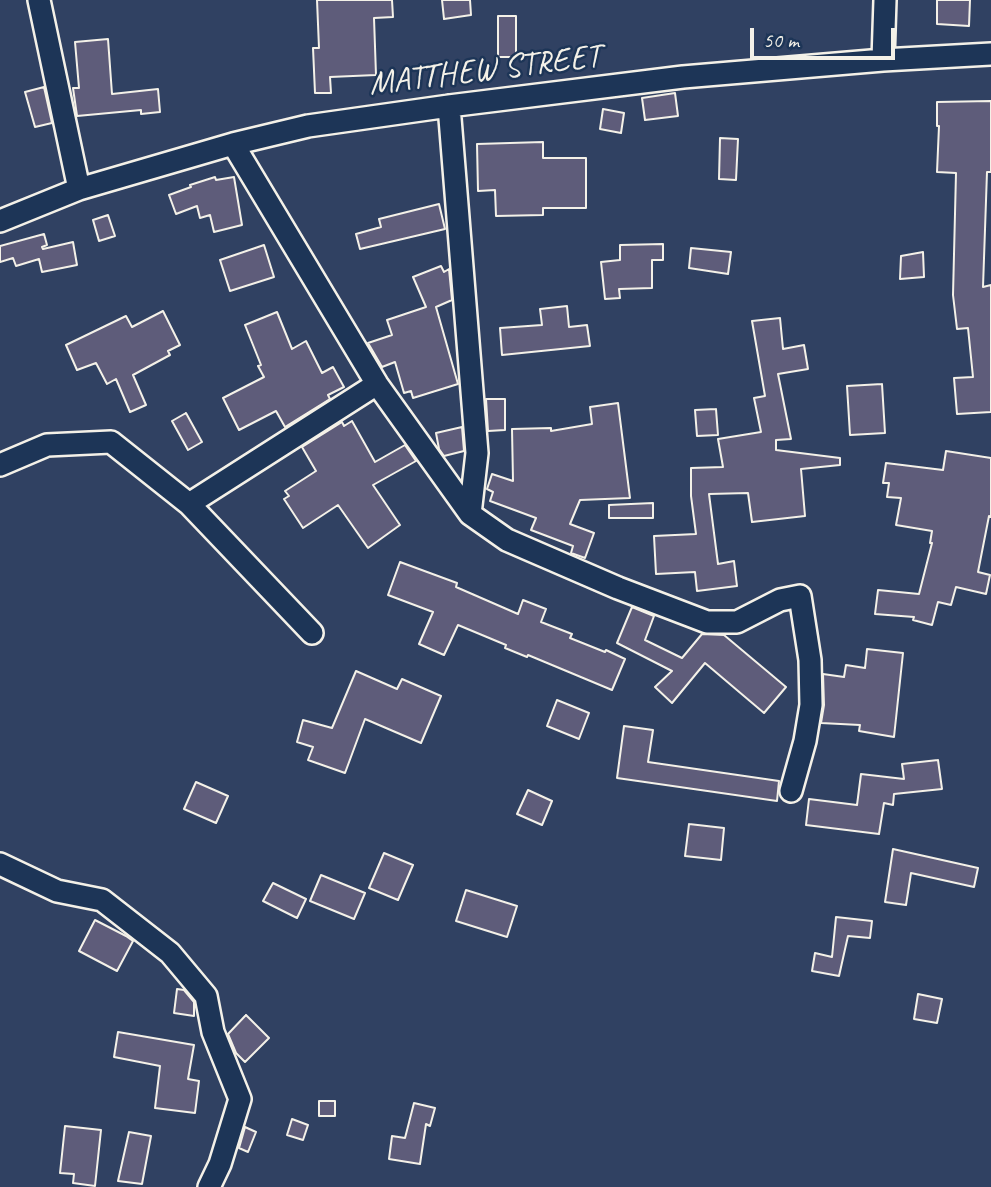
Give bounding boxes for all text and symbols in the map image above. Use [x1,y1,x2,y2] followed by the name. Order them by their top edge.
[753,14,898,58] scale bar
[763,27,799,53] text: 50 m
[367,37,603,105] street label: MATTHEW STREET

